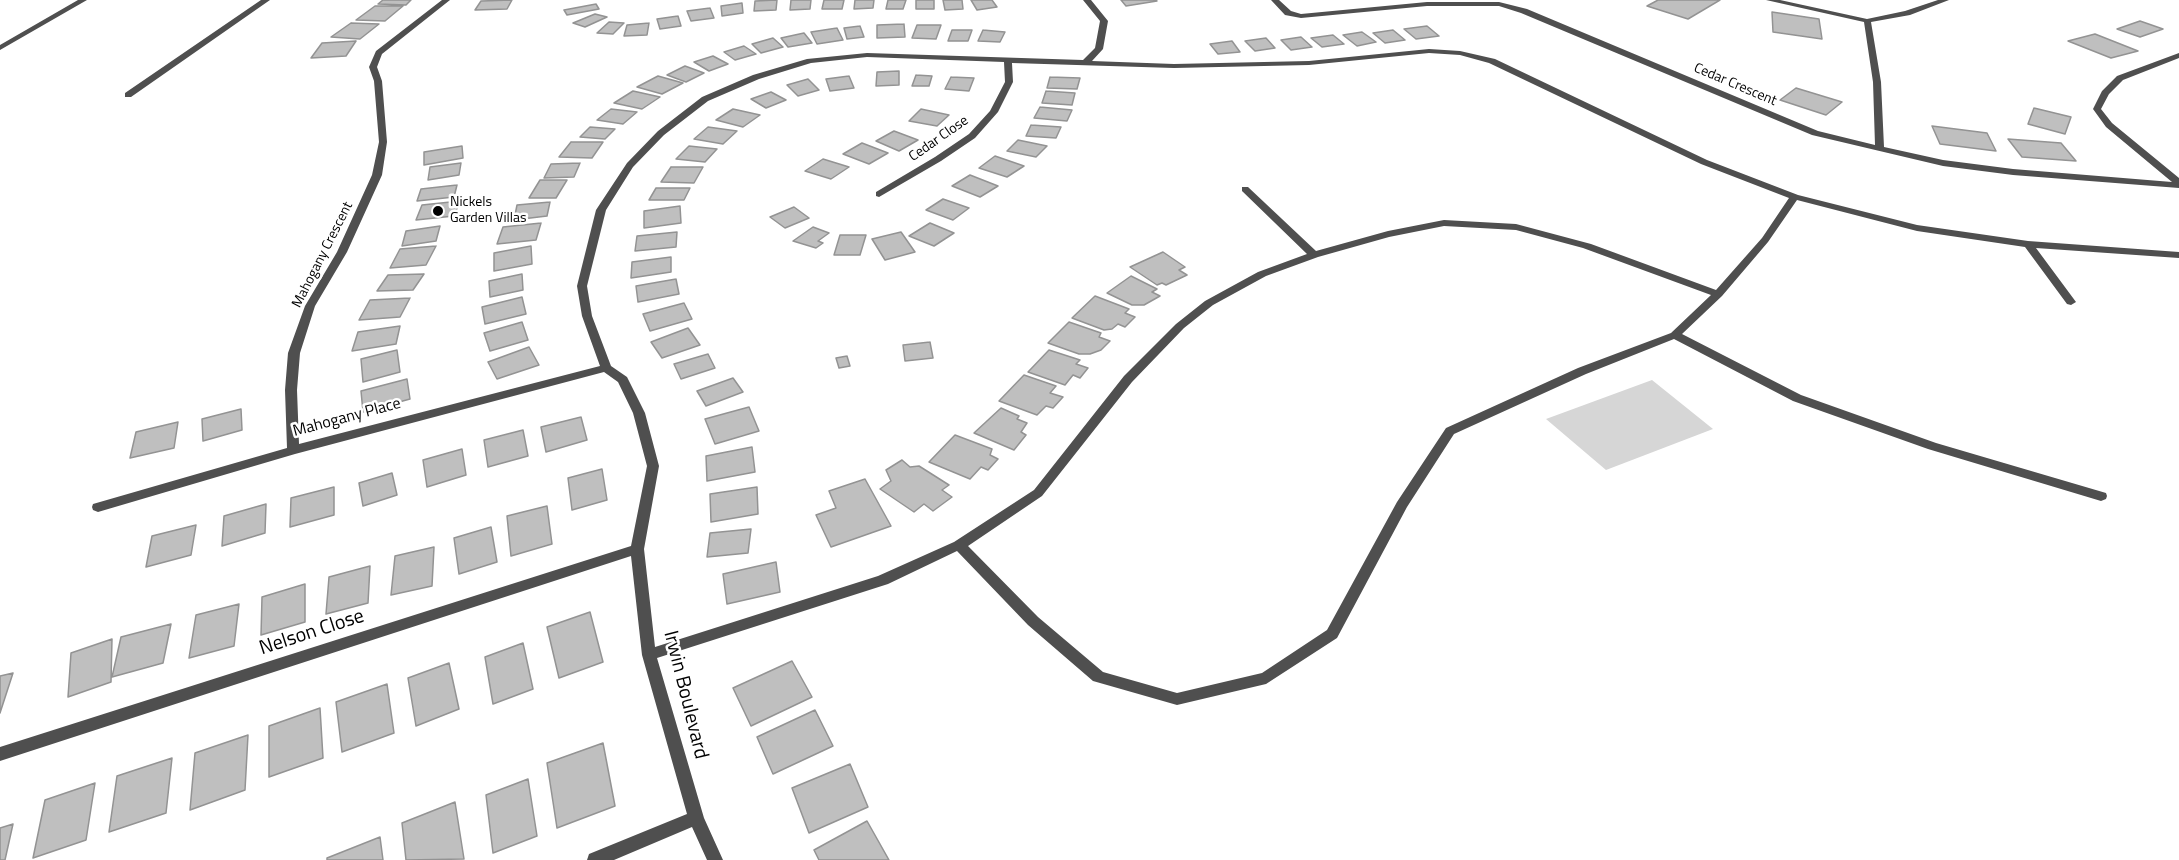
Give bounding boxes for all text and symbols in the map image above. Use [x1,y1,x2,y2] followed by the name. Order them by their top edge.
[1691,60,1779,110] street label: Cedar Crescent
[906,112,972,166] street label: Cedar Close
[450,195,527,228] place label: Nickels Garden Villas
[289,199,357,311] street label: Mahogany Crescent
[431,204,445,218] marker: Nickels Garden Villas
[291,394,403,442] street label: Mahogany Place
[257,605,367,661] street label: Nelson Close
[657,628,713,762] street label: Irwin Boulevard

